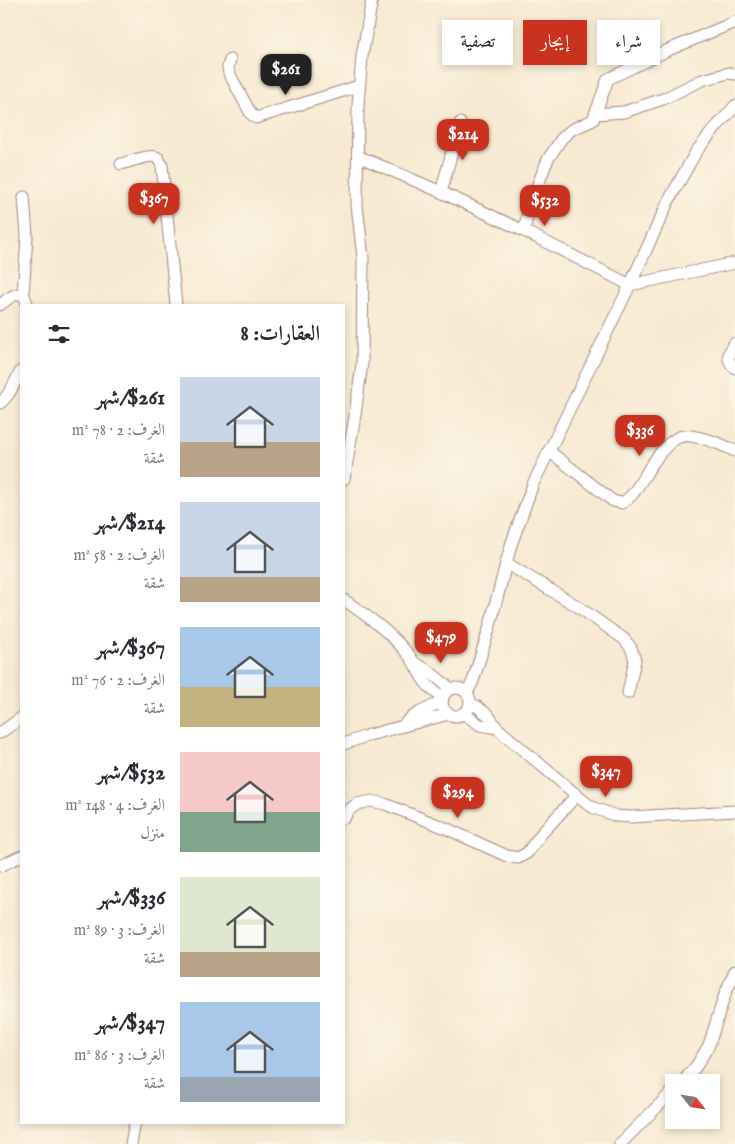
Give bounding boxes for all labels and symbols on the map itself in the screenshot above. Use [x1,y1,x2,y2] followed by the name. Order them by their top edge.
[256,54,316,96] pin: $261
[433,119,493,161] pin: $214
[124,182,184,225] pin: $367
[515,184,575,227] pin: $532
[610,414,670,457] pin: $336
[411,622,471,664] pin: $479
[576,756,636,798] pin: $347
[428,776,488,819] pin: $294
[665,1074,720,1129] north arrow

